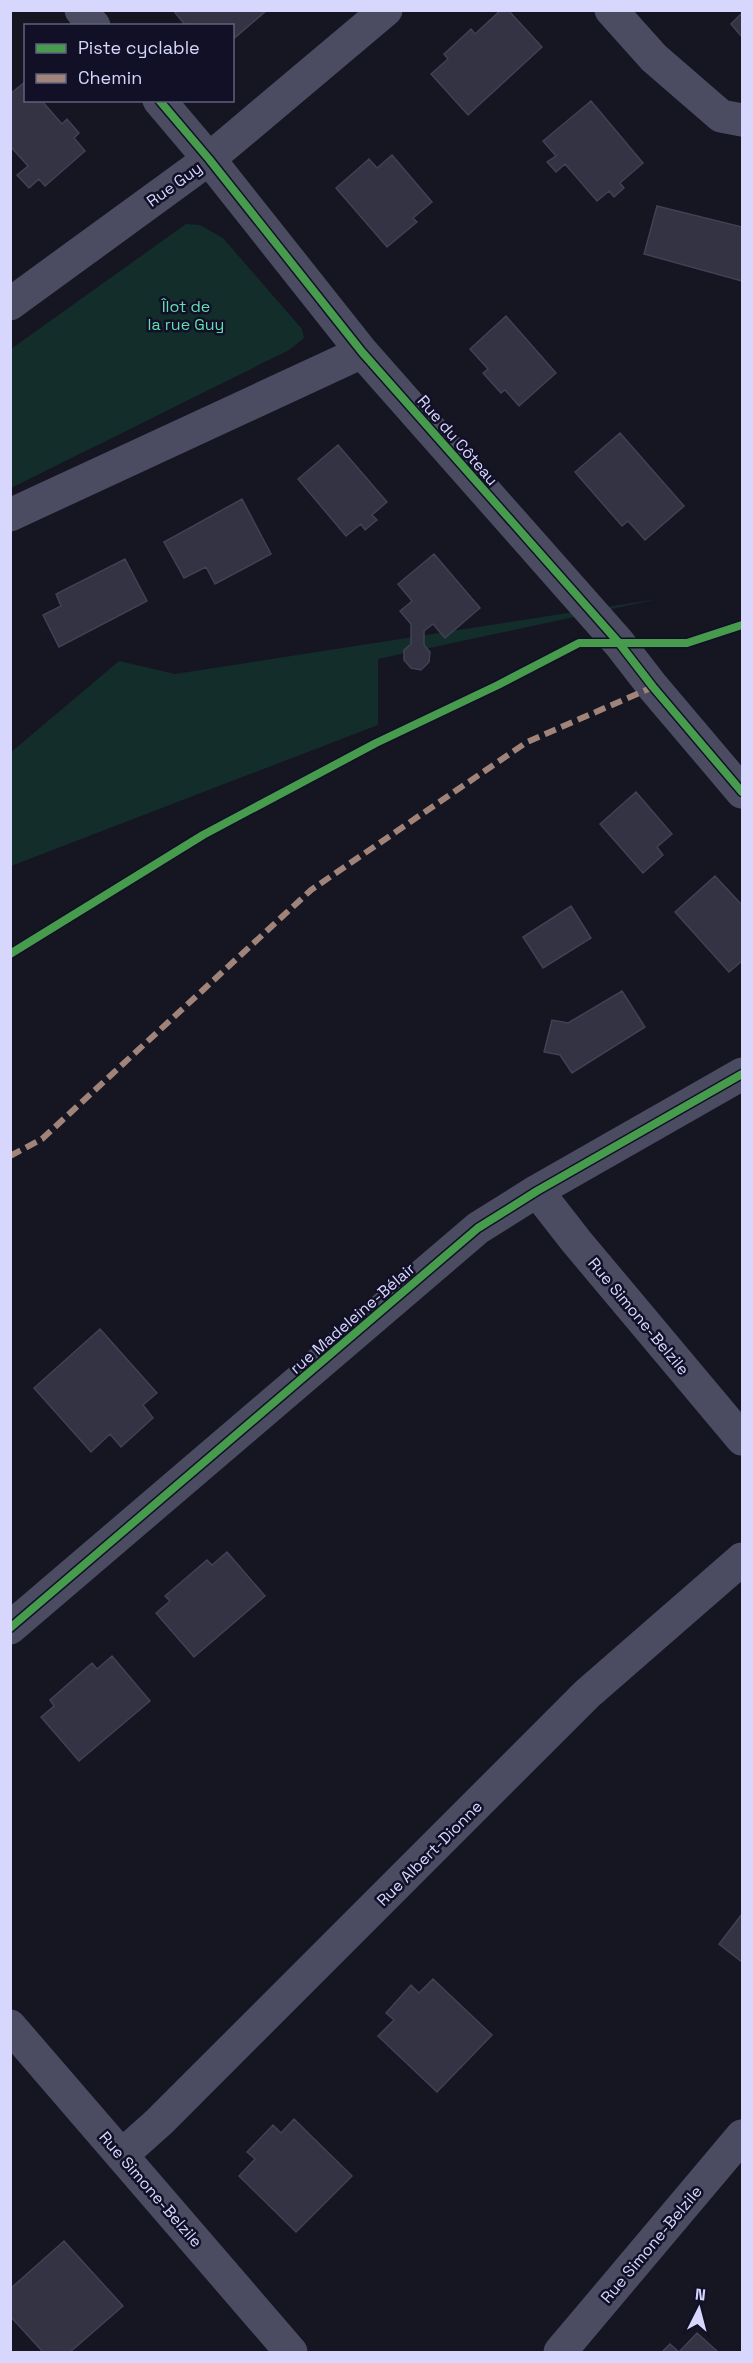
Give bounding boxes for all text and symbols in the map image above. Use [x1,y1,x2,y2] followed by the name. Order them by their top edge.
[24,24,234,102] legend
[78,36,200,59] text: Piste cyclable
[78,66,142,89] text: Chemin
[142,157,206,212] street label: Rue Guy
[148,296,224,335] park label: Îlot de la rue Guy
[413,391,503,490] street label: Rue du Côteau
[583,1253,694,1379] street label: Rue Simone-Belzile
[285,1258,419,1378] street label: rue Madeleine-Bélair
[372,1796,487,1911] street label: Rue Albert-Dionne
[94,2127,207,2252] street label: Rue Simone-Belzile
[596,2181,707,2307] street label: Rue Simone-Belzile
[669,2279,729,2339] north arrow
[694,2284,707,2306] text: N

